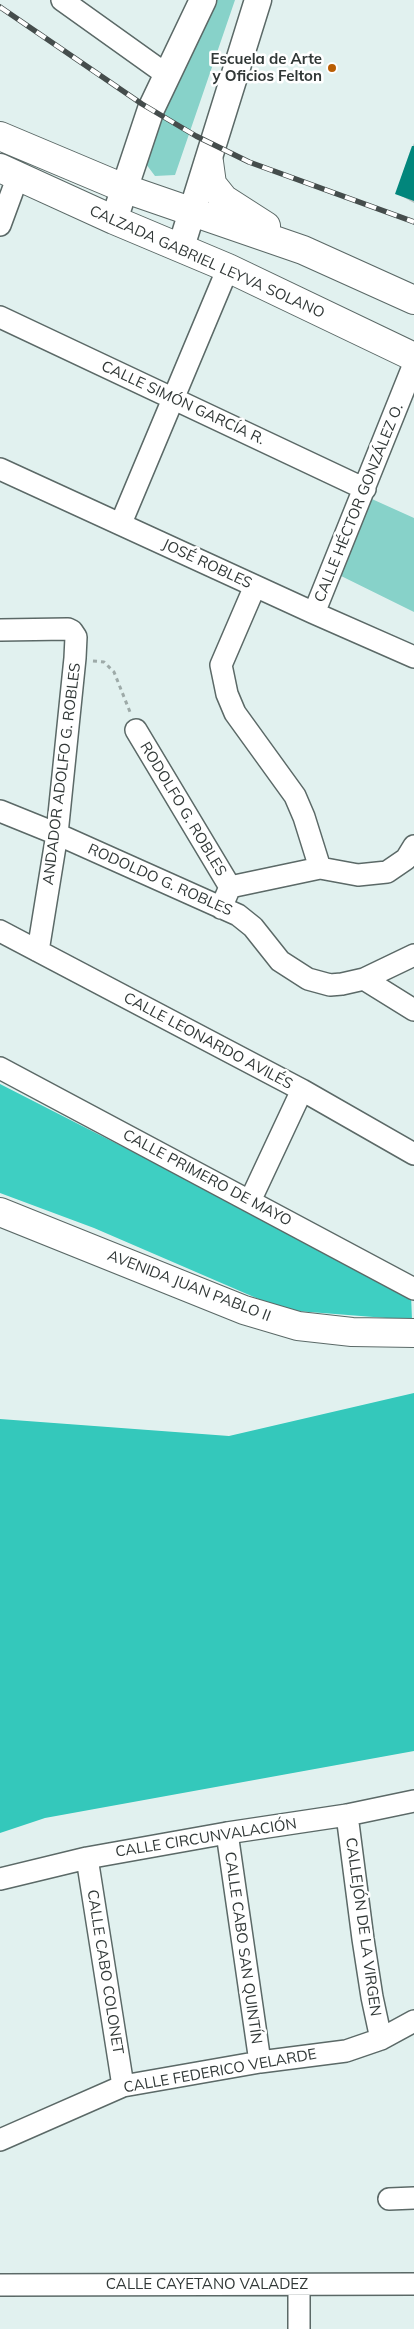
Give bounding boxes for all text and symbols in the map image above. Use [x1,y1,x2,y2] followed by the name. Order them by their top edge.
[211,50,322,85] place label: Escuela de Arte y Oficios Felton
[326,62,338,74] marker: Escuela de Arte y Oficios Felton
[87,202,327,322] street label: CALZADA GABRIEL LEYVA SOLANO
[98,357,268,449] street label: CALLE SIMÓN GARCÍA R.
[311,401,407,605] street label: CALLE HÉCTOR GONZÁLEZ O.
[159,535,255,593] street label: JOSÉ ROBLES
[39,662,85,886] street label: ANDADOR ADOLFO G. ROBLES
[136,739,230,879] street label: RODOLFO G. ROBLES
[85,840,235,920] street label: RODOLDO G. ROBLES
[120,989,296,1093] street label: CALLE LEONARDO AVILÉS
[120,1126,294,1230] street label: CALLE PRIMERO DE MAYO
[105,1247,273,1325] street label: AVENIDA JUAN PABLO II
[114,1815,298,1861] street label: CALLE CIRCUNVALACIÓN
[342,1836,384,2018] street label: CALLEJÓN DE LA VIRGEN
[221,1851,265,2045] street label: CALLE CABO SAN QUINTÍN
[83,1888,127,2056] street label: CALLE CABO COLONET
[122,2045,318,2097] street label: CALLE FEDERICO VELARDE
[106,2275,308,2293] street label: CALLE CAYETANO VALADEZ

